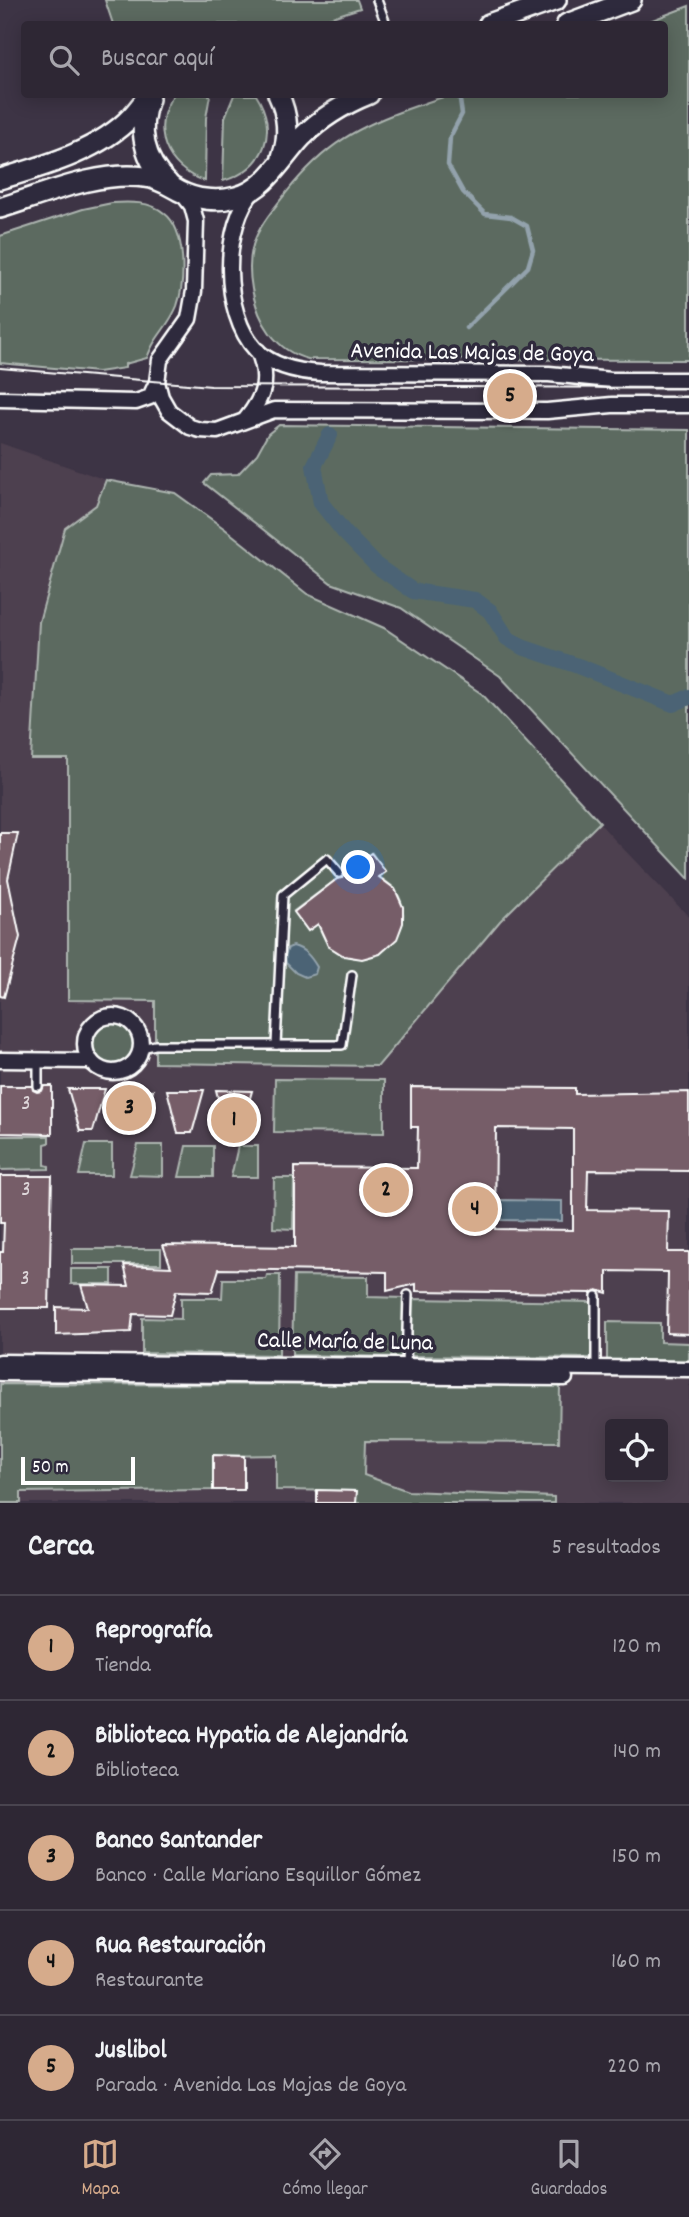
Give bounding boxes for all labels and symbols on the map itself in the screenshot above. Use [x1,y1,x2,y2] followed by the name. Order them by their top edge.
[350,335,595,373] street label: Avenida Las Majas de Goya
[487,370,533,422] pin: 5
[341,850,375,884] your location
[106,1082,152,1134] pin: 3
[21,1090,31,1120] house number: 3
[211,1094,257,1146] pin: 1
[363,1164,409,1216] pin: 2
[21,1176,31,1206] house number: 3
[452,1183,498,1235] pin: 4
[20,1265,30,1295] house number: 3
[257,1324,434,1362] street label: Calle María de Luna
[21,1454,135,1486] scale bar

